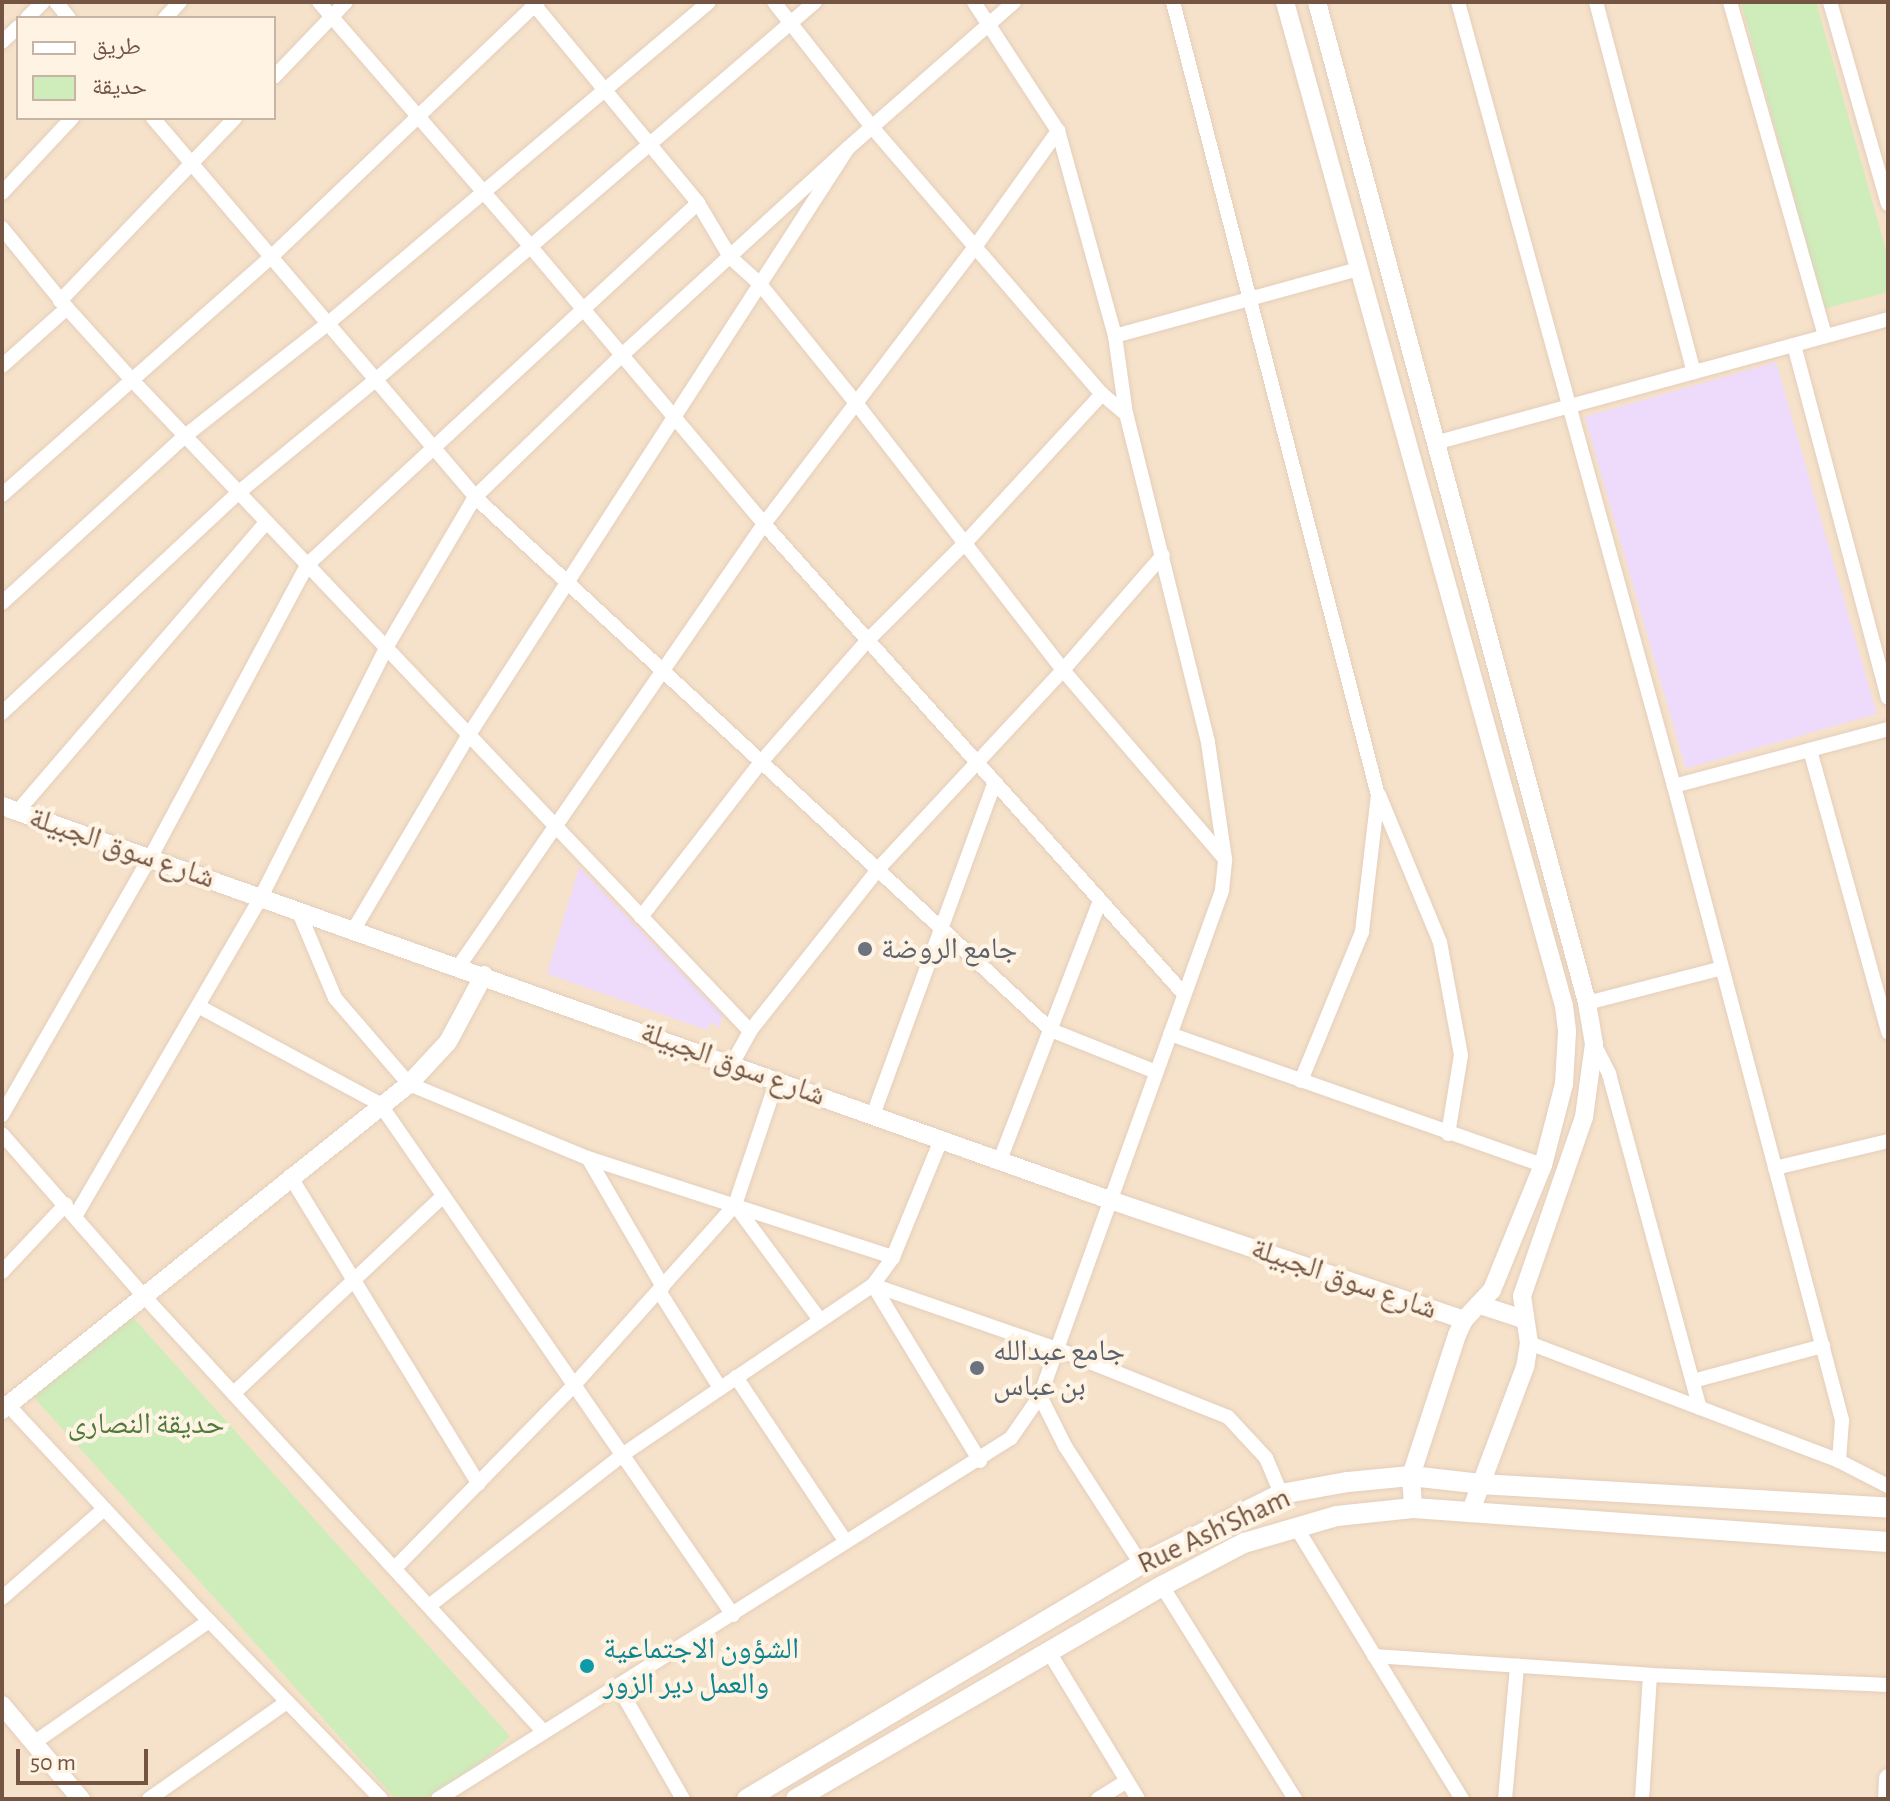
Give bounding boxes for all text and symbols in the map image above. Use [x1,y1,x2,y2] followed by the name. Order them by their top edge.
[16,16,276,120] legend
[92,35,141,59] text: طريق
[92,75,147,99] text: حديقة
[24,799,220,897] street label: شارع سوق الجبيلة
[881,931,1017,967] place label: جامع الروضة
[856,940,874,958] marker: جامع الروضة
[636,1014,830,1114] street label: شارع سوق الجبيلة
[1246,1230,1442,1328] street label: شارع سوق الجبيلة
[993,1333,1125,1404] place label: جامع عبدالله بن عباس
[968,1359,986,1377] marker: جامع عبدالله بن عباس
[67,1406,225,1442] park label: حديقة النصارى
[1132,1480,1296,1582] street label: Rue Ash'Sham
[603,1631,799,1702] place label: الشؤون الاجتماعية والعمل دير الزور
[578,1657,596,1675] marker: الشؤون الاجتماعية والعمل دير الزور
[20,1733,152,1783] scale bar
[30,1751,76,1775] text: 50 m

